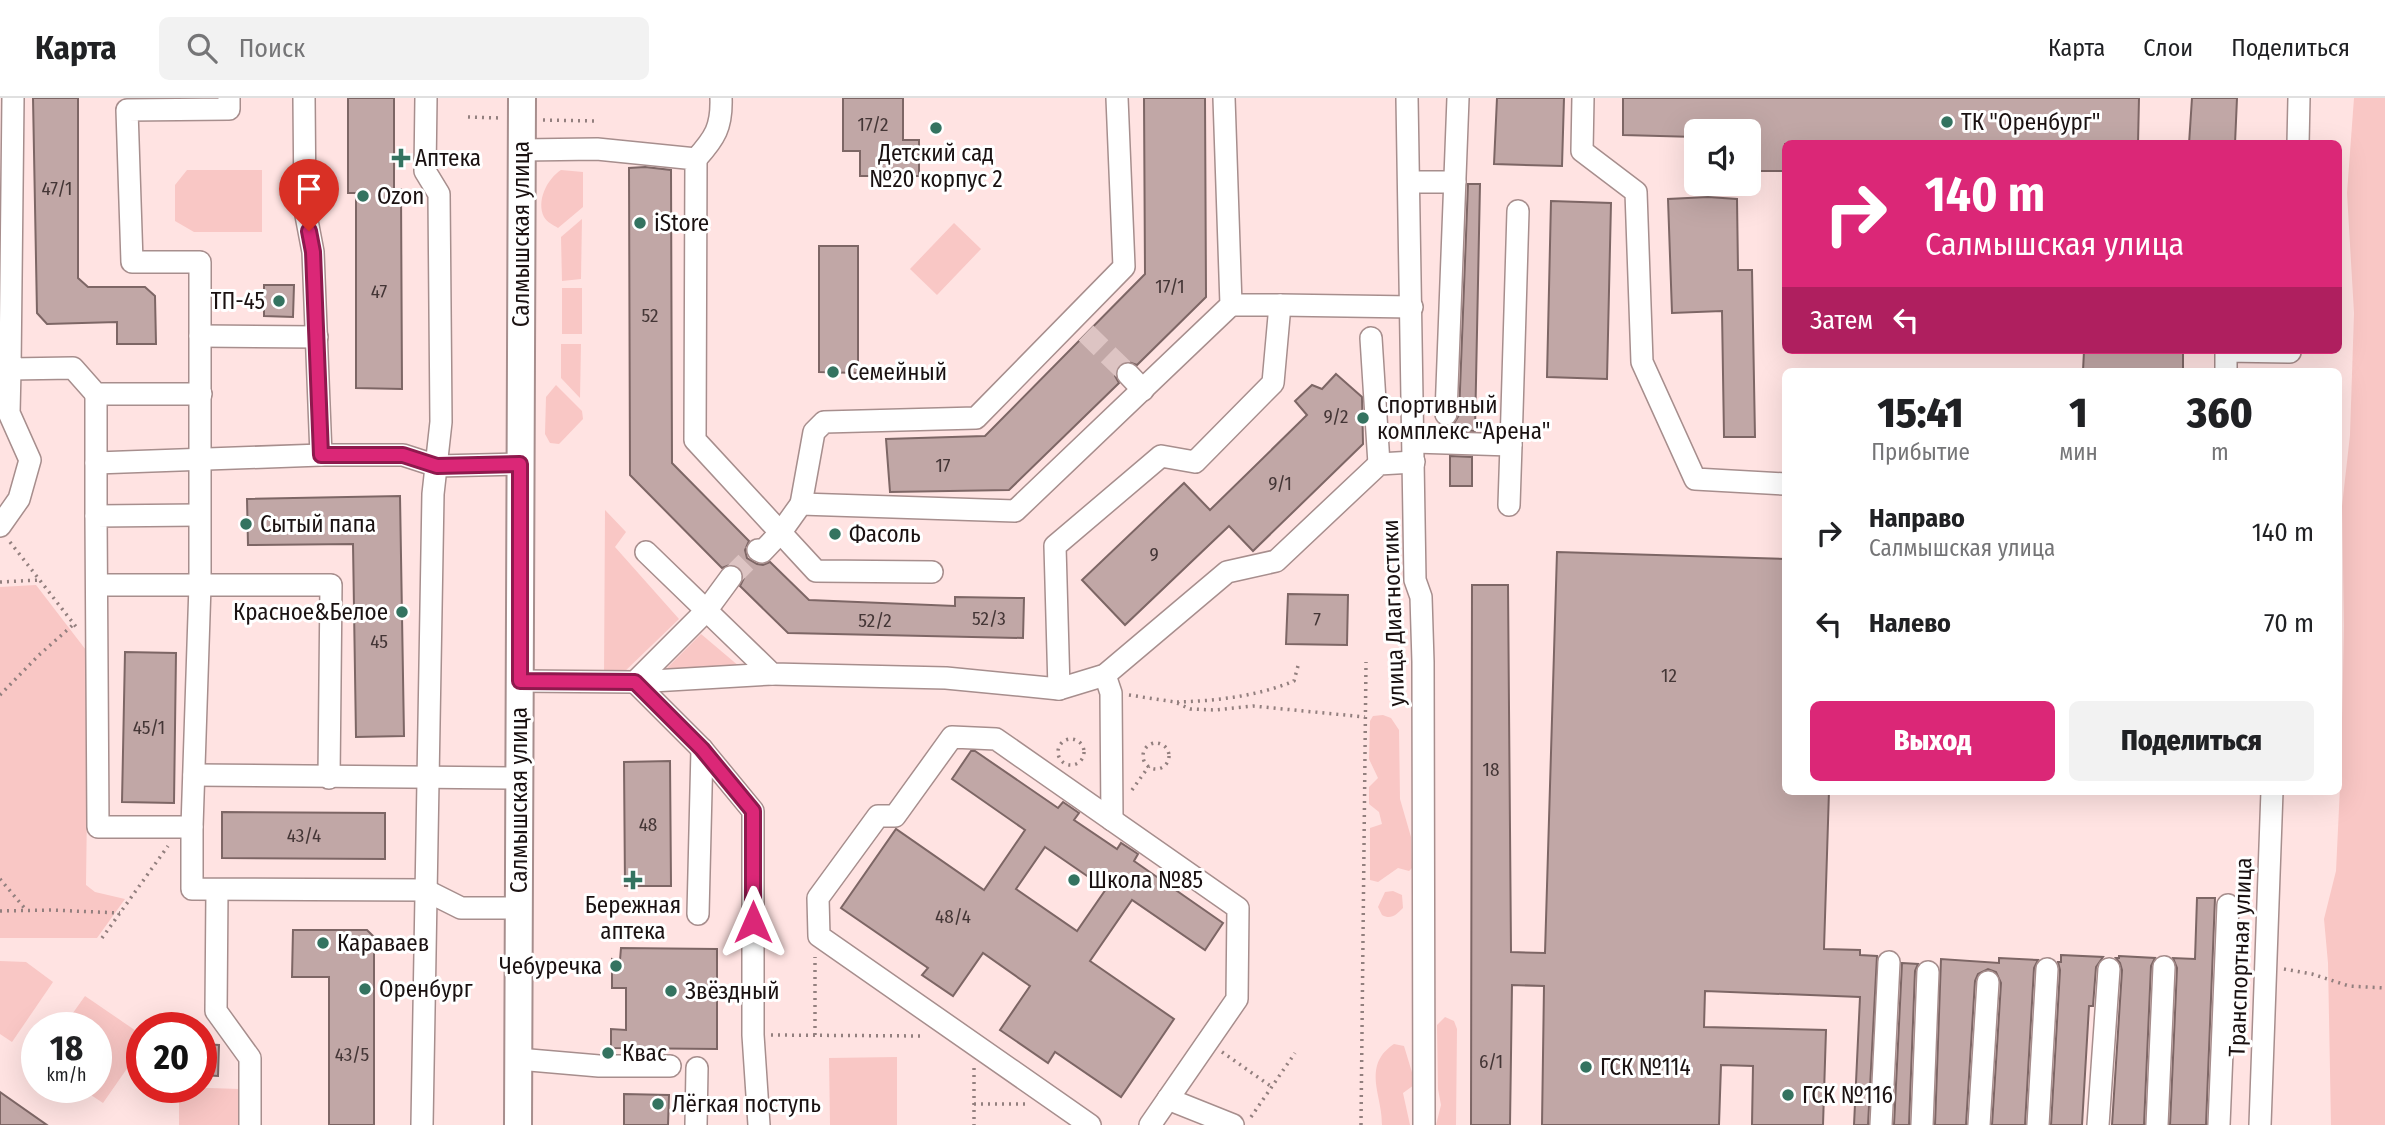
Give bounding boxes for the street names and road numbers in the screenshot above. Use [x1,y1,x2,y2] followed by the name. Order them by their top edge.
[507,141,535,327] street label: Салмышская улица
[1376,519,1410,707] street label: улица Диагностики
[505,707,533,893] street label: Салмышская улица
[2223,857,2257,1057] street label: Транспортная улица

